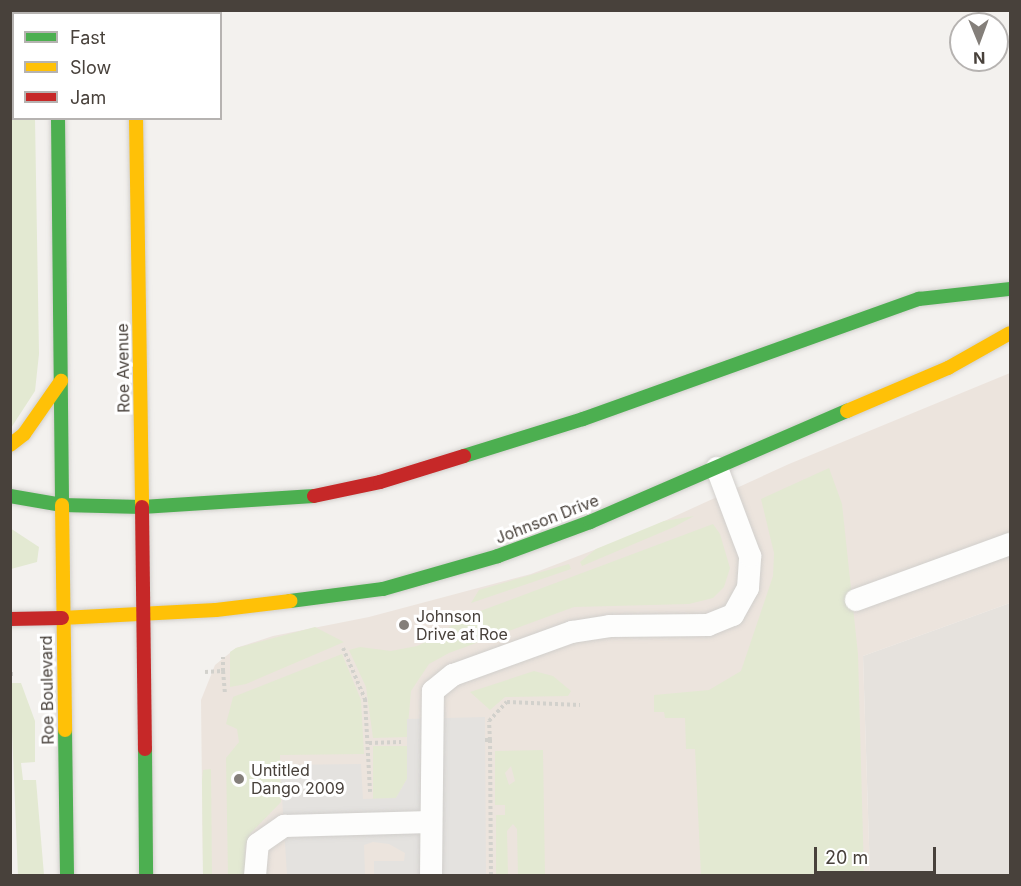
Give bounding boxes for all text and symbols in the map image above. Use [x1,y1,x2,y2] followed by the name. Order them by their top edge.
[12,12,222,120] legend
[949,12,1009,72] north arrow
[70,27,106,48] text: Fast
[973,48,986,68] text: N
[70,57,111,78] text: Slow
[70,87,106,108] text: Jam
[113,323,133,413] street label: Roe Avenue
[493,490,601,548] street label: Johnson Drive
[416,606,508,644] place label: Johnson Drive at Roe
[397,618,411,632] marker: Johnson Drive at Roe
[36,635,58,745] street label: Roe Boulevard
[251,760,345,798] place label: Untitled Dango 2009
[232,772,246,786] marker: Untitled Dango 2009
[817,835,938,873] scale bar
[825,847,868,868] text: 20 m

